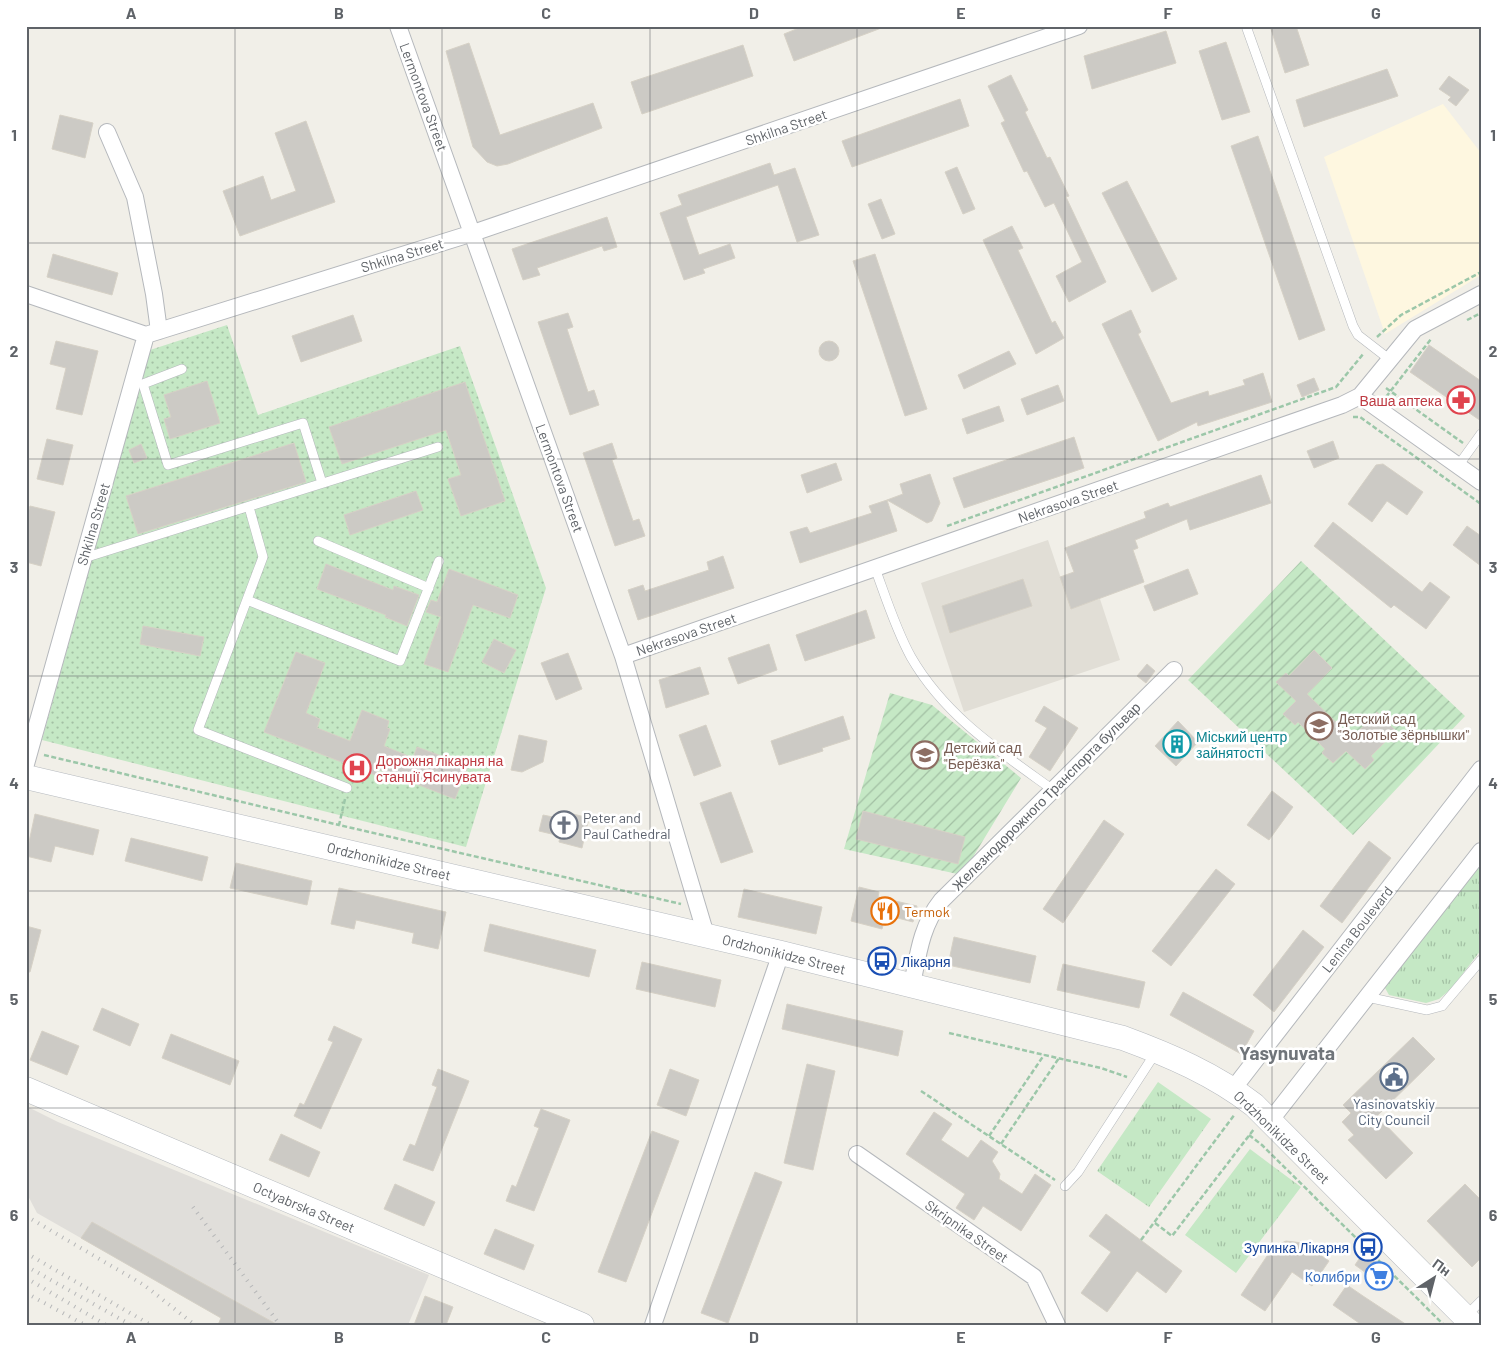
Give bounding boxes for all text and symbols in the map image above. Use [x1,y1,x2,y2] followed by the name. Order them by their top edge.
[126,3,137,22] text: A
[334,3,344,22] text: B
[541,3,551,22] text: C
[749,3,759,22] text: D
[956,3,966,22] text: E
[1164,3,1173,22] text: F
[1371,3,1381,22] text: G
[397,40,451,154] street label: Lermontova Street
[743,105,829,149] street label: Shkilna Street
[11,125,17,144] text: 1
[1490,125,1496,144] text: 1
[359,234,445,276] street label: Shkilna Street
[10,341,19,360] text: 2
[1489,341,1498,360] text: 2
[1446,385,1476,415] pharmacy icon: Ваша аптека
[1359,392,1442,409] place label: Ваша аптека
[533,421,587,535] street label: Lermontova Street
[1016,476,1120,526] street label: Nekrasova Street
[73,481,113,567] street label: Shkilna Street
[10,557,18,576] text: 3
[1489,557,1497,576] text: 3
[634,609,738,659] street label: Nekrasova Street
[948,698,1144,894] street label: Железнодорожного Транспорта бульвар
[1338,710,1469,743] place label: Детский сад "Золотые зёрнышки"
[1304,711,1334,741] school or university icon: Детский сад "Золотые зёрнышки"
[1196,728,1287,761] place label: Міський центр зайнятості
[1162,729,1192,759] building icon: Міський центр зайнятості
[944,739,1022,772] place label: Детский сад "Берёзка"
[910,740,940,770] school or university icon: Детский сад "Берёзка"
[376,752,503,785] place label: Дорожня лікарня на станції Ясинувата
[342,753,372,783] hospital icon: Дорожня лікарня на станції Ясинувата
[9,773,19,792] text: 4
[1488,773,1498,792] text: 4
[583,809,671,842] place label: Peter and Paul Cathedral
[549,810,579,840] church icon: Peter and Paul Cathedral
[325,838,453,884] street label: Ordzhonikidze Street
[1318,882,1396,976] street label: Lenina Boulevard
[870,896,900,926] restaurant icon: Termok
[904,903,950,920] place label: Termok
[720,930,848,978] street label: Ordzhonikidze Street
[867,946,897,976] bus stop icon: Лікарня
[901,953,951,970] place label: Лікарня
[10,989,19,1008] text: 5
[1489,989,1498,1008] text: 5
[1239,1041,1335,1064] district label: Yasynuvata
[1379,1062,1409,1092] public building icon: Yasinovatskiy City Council
[1231,1087,1333,1187] street label: Ordzhonikidze Street
[1353,1095,1436,1128] place label: Yasinovatskiy City Council
[250,1178,358,1236] street label: Octyabrska Street
[922,1196,1012,1266] street label: Skripnika Street
[10,1205,19,1224] text: 6
[1489,1205,1498,1224] text: 6
[1353,1232,1383,1262] bus stop icon: Зупинка Лікарня
[1244,1239,1349,1256] place label: Зупинка Лікарня
[1410,1254,1460,1304] north arrow
[1429,1255,1454,1279] text: Пн
[1364,1261,1394,1291] supermarket icon: Колибри
[1305,1268,1360,1285] place label: Колибри
[126,1327,137,1346] text: A
[334,1327,344,1346] text: B
[541,1327,551,1346] text: C
[749,1327,759,1346] text: D
[956,1327,966,1346] text: E
[1164,1327,1173,1346] text: F
[1371,1327,1381,1346] text: G

